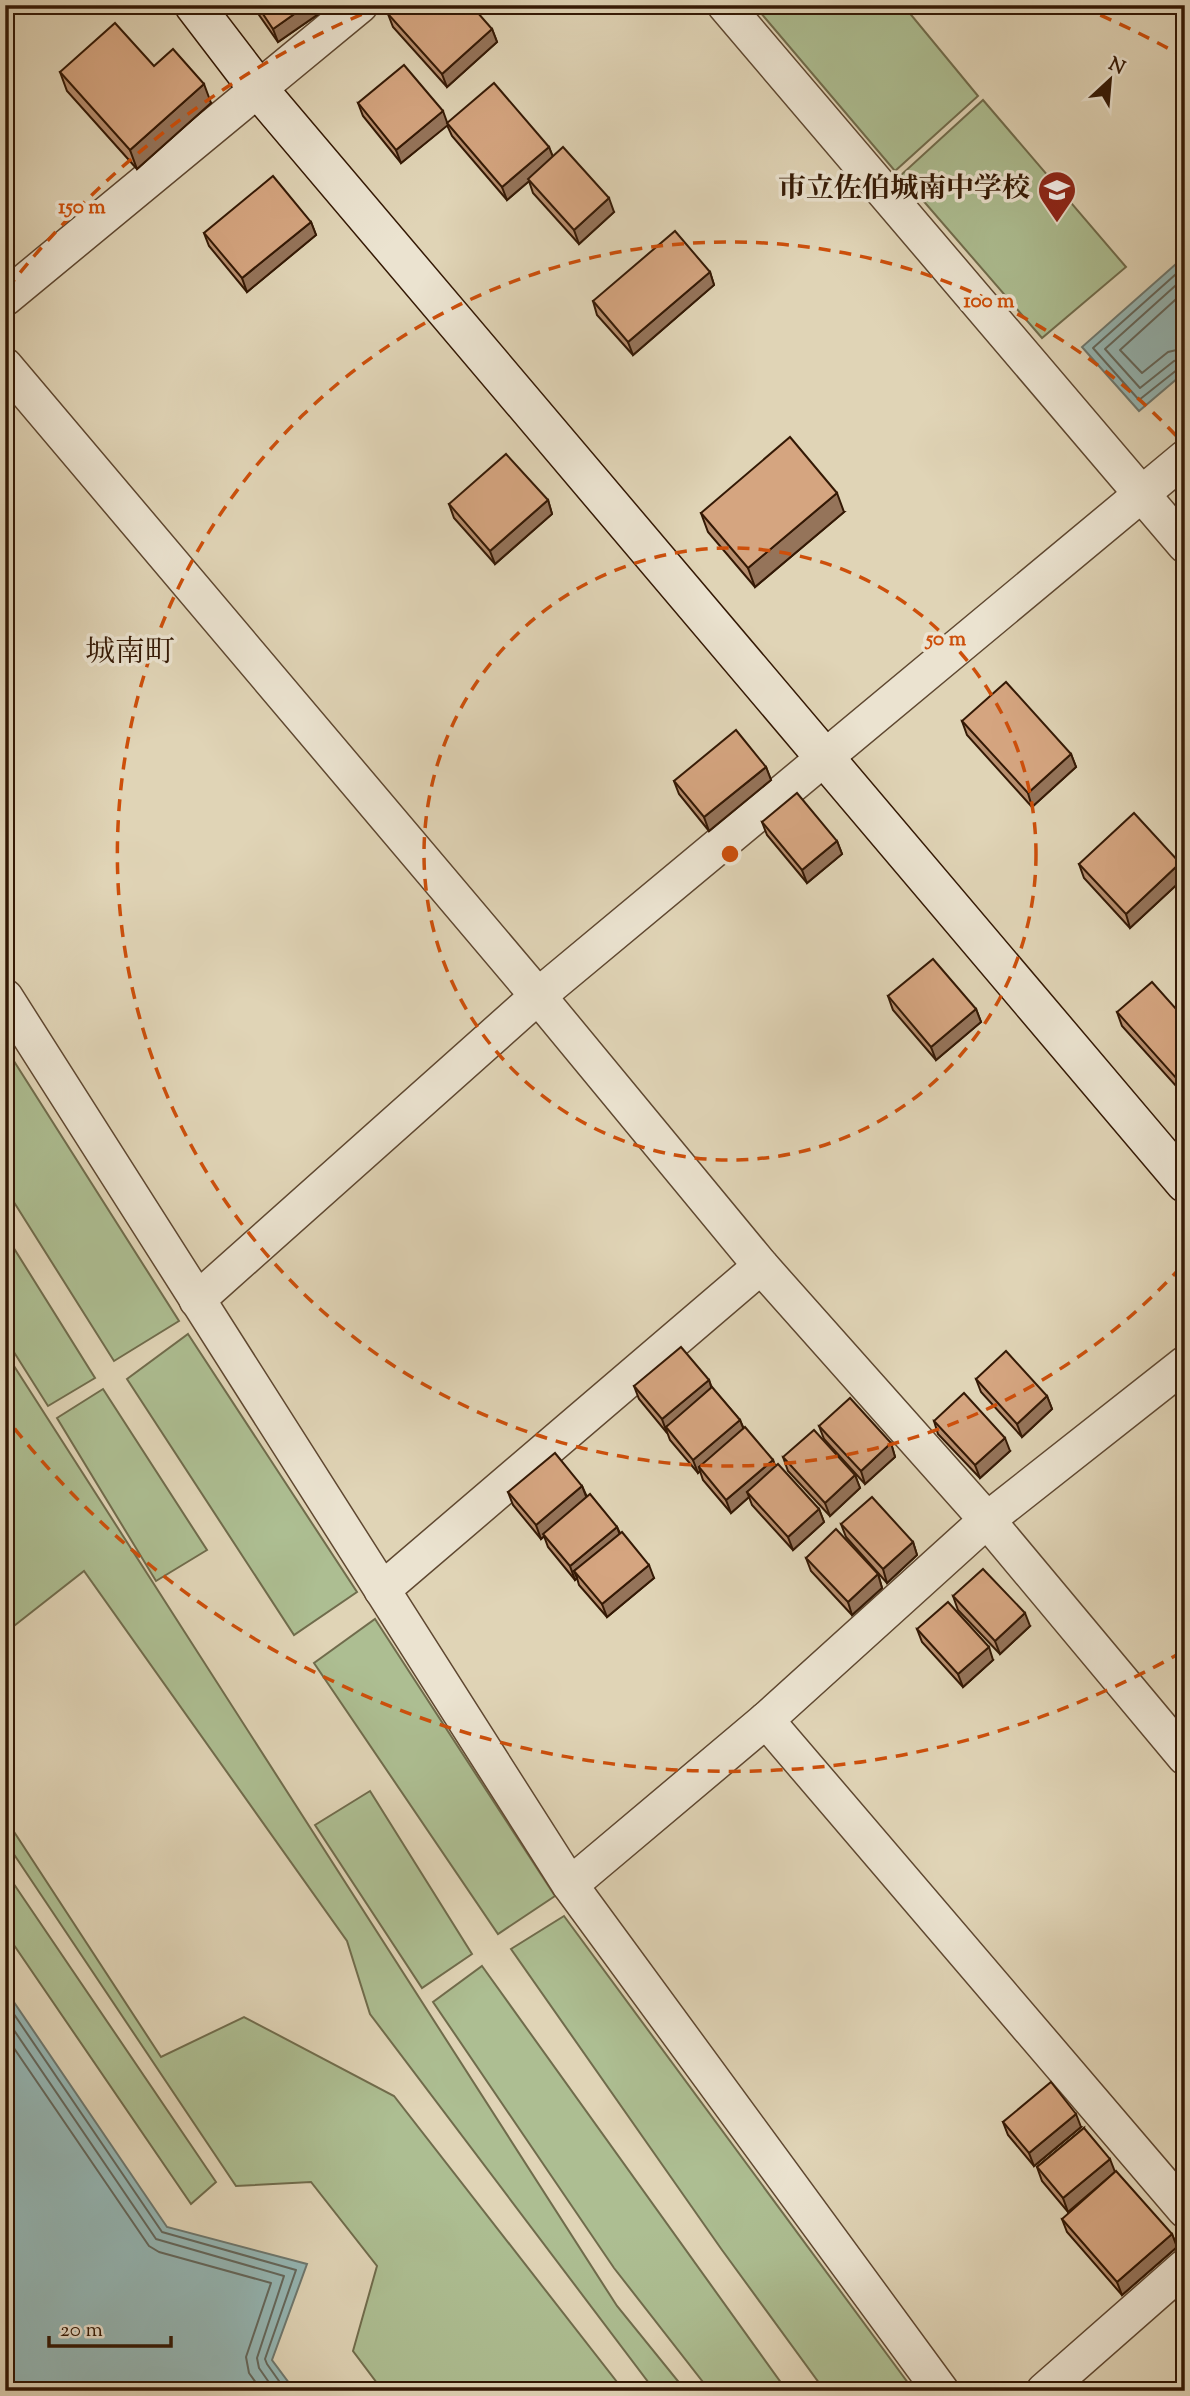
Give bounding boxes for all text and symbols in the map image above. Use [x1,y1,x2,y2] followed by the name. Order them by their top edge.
[1074,46,1144,116] north arrow
[1104,52,1129,82] text: N
[1036,169,1078,224] school or university icon: 市立佐伯城南中学校
[778,170,1030,210] place label: 市立佐伯城南中学校
[58,193,106,223] text: 150 m
[964,287,1015,317] text: 100 m
[924,625,967,655] text: 50 m
[85,632,175,675] district label: 城南町
[718,842,742,866] centre of rings
[49,2305,172,2349] scale bar
[60,2316,103,2346] text: 20 m

